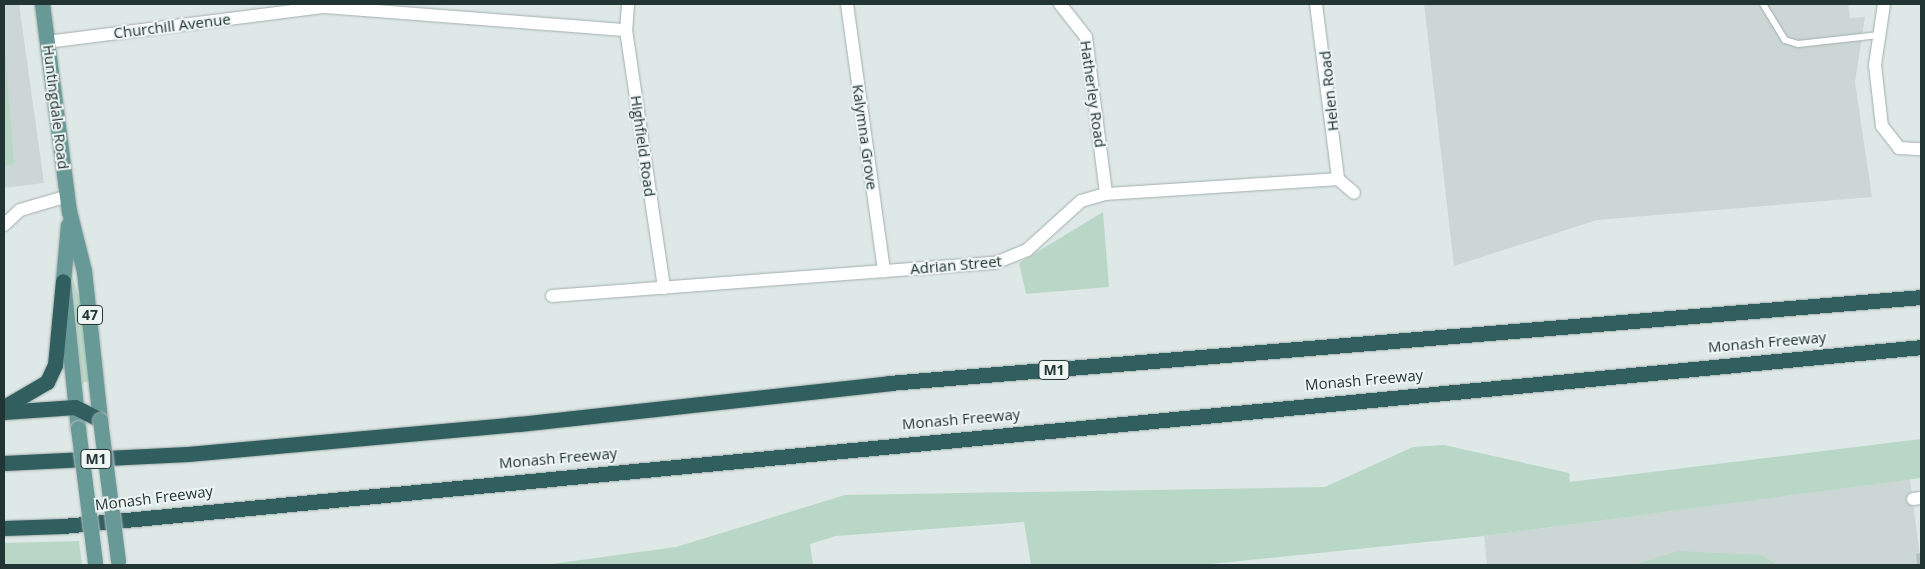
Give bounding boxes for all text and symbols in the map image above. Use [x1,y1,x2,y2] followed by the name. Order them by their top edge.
[112,10,232,42] street label: Churchill Avenue
[1077,39,1109,149] street label: Hatherley Road
[39,44,73,170] street label: Huntingdale Road
[1316,50,1342,132] street label: Helen Road
[849,83,881,191] street label: Kalymna Grove
[627,94,659,198] street label: Highfield Road
[909,252,1003,278] street label: Adrian Street
[76,304,104,326] road number: 47
[1707,328,1827,356] street label: Monash Freeway
[1038,358,1070,382] road number: M1
[1304,366,1424,394] street label: Monash Freeway
[901,405,1021,433] street label: Monash Freeway
[498,444,618,472] street label: Monash Freeway
[80,448,112,470] road number: M1
[94,482,214,514] street label: Monash Freeway

